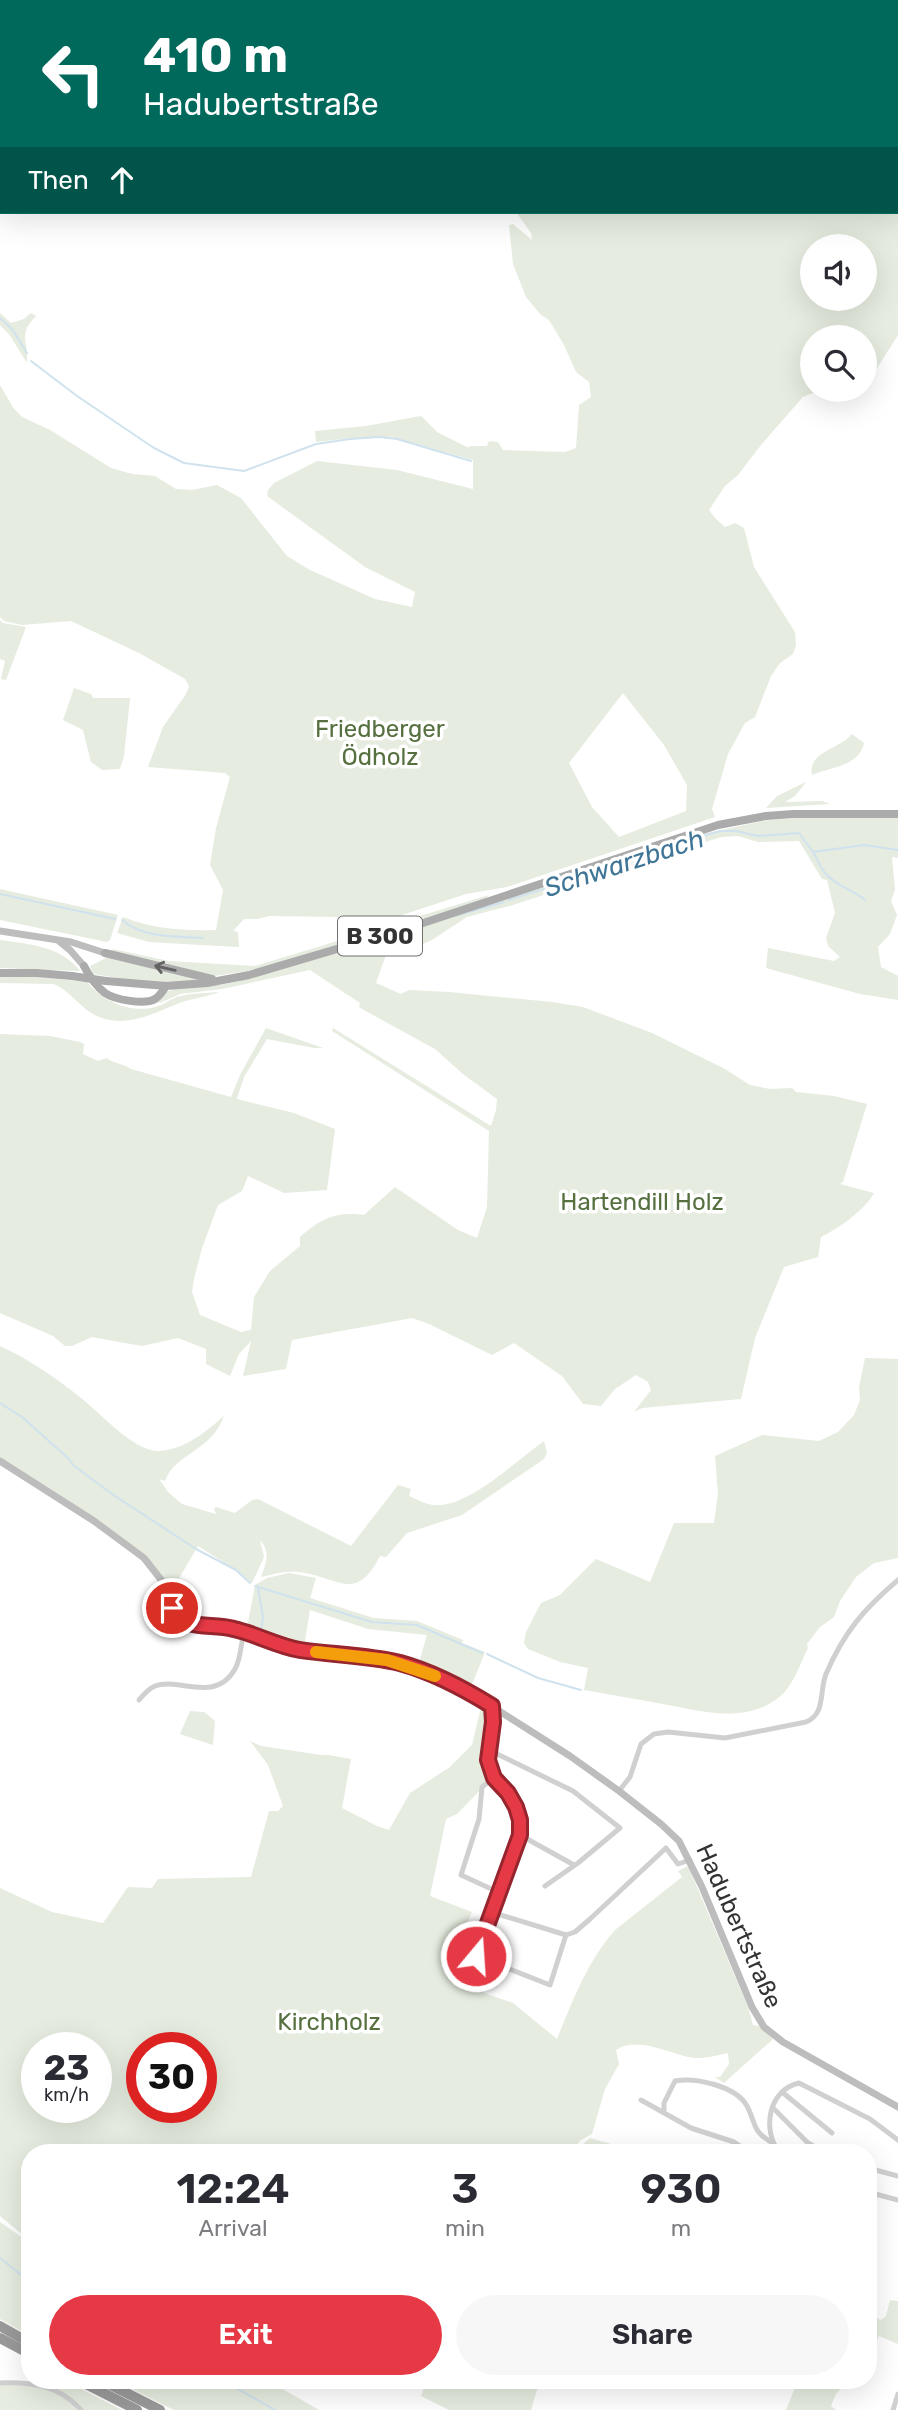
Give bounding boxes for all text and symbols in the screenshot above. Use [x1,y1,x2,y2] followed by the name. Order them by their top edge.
[143,26,288,84] text: 410 m
[28,28,119,119] icon: left
[143,85,379,123] text: Hadubertstraße
[103,161,141,199] icon: ahead
[28,165,89,196] text: Then
[800,234,877,402] map controls
[800,234,877,311] button: sound
[800,325,877,402] button: search
[315,715,445,771] park label: Friedberger Ödholz
[540,823,708,904] water label: Schwarzbach
[338,917,422,956] road number: B 300
[155,961,177,974] one-way arrow
[560,1188,724,1216] park label: Hartendill Holz
[142,1578,202,1638] pin
[153,1589,191,1627] icon: arrive
[690,1840,788,2012] street label: Hadubertstraße
[439,1919,513,1993] position arrow
[277,2008,381,2036] park label: Kirchholz
[126,2032,217,2123] speed limit sign: 30
[44,2047,89,2089] text: 23
[44,2084,89,2106] text: km/h
[176,2164,290,2214] text: 12:24
[451,2164,478,2214] text: 3
[640,2164,722,2214] text: 930
[198,2214,268,2242] text: Arrival
[445,2214,485,2242] text: min
[671,2214,691,2242] text: m
[49,2295,442,2375] button: Exit
[456,2295,849,2375] button: Share

